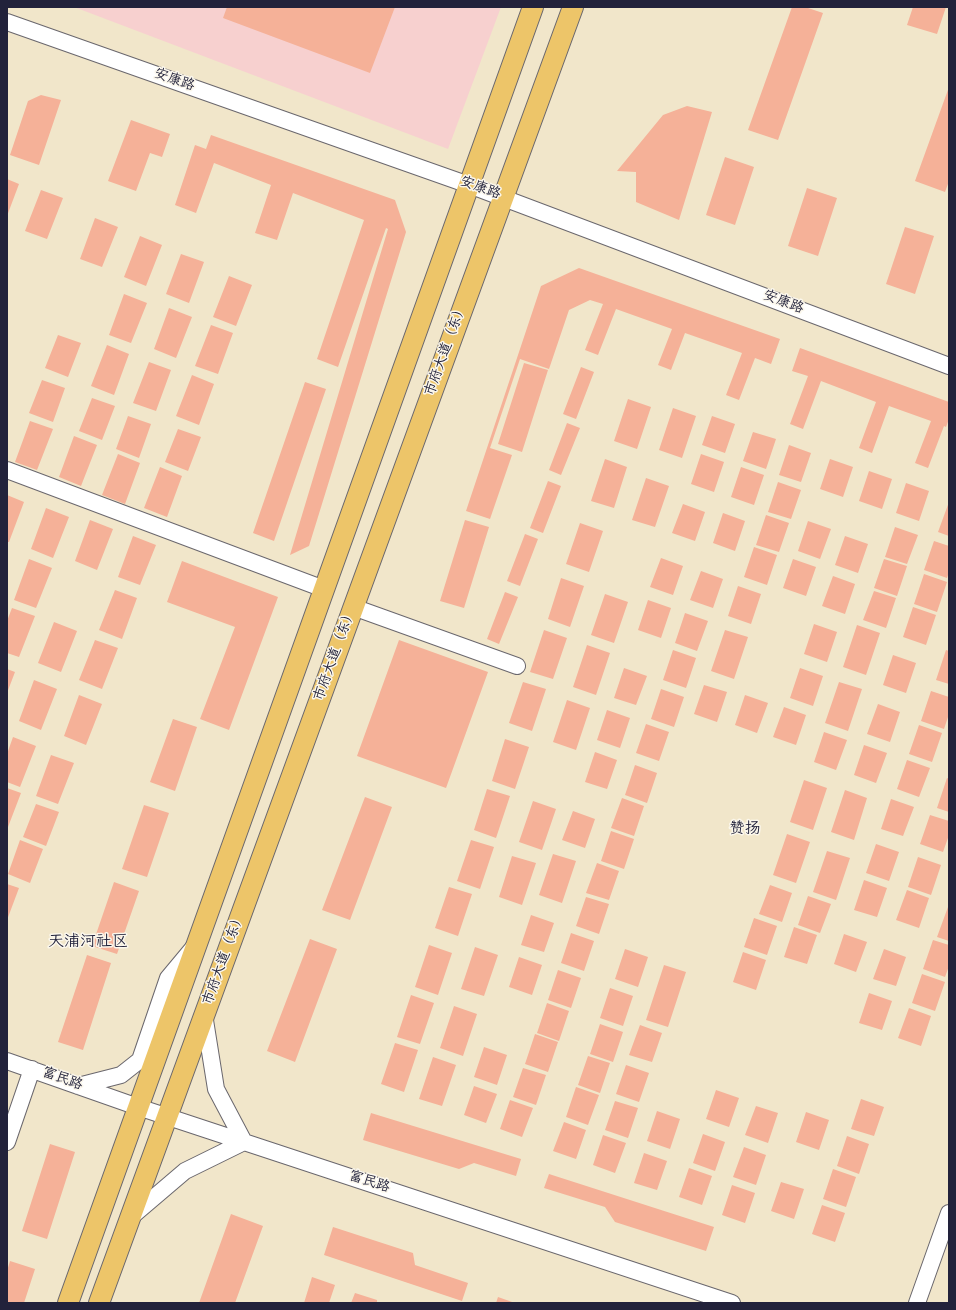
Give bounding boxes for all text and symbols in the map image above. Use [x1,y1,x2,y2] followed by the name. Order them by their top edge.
[151,66,197,96] street label: 安康路
[457,174,503,204] street label: 安康路
[760,288,806,318] street label: 安康路
[422,301,472,399] street label: 市府大道（东）
[311,606,361,704] street label: 市府大道（东）
[729,820,761,840] district label: 赞扬
[200,910,250,1008] street label: 市府大道（东）
[48,933,128,953] district label: 天浦河社区
[39,1065,85,1095] street label: 富民路
[346,1169,392,1197] street label: 富民路

